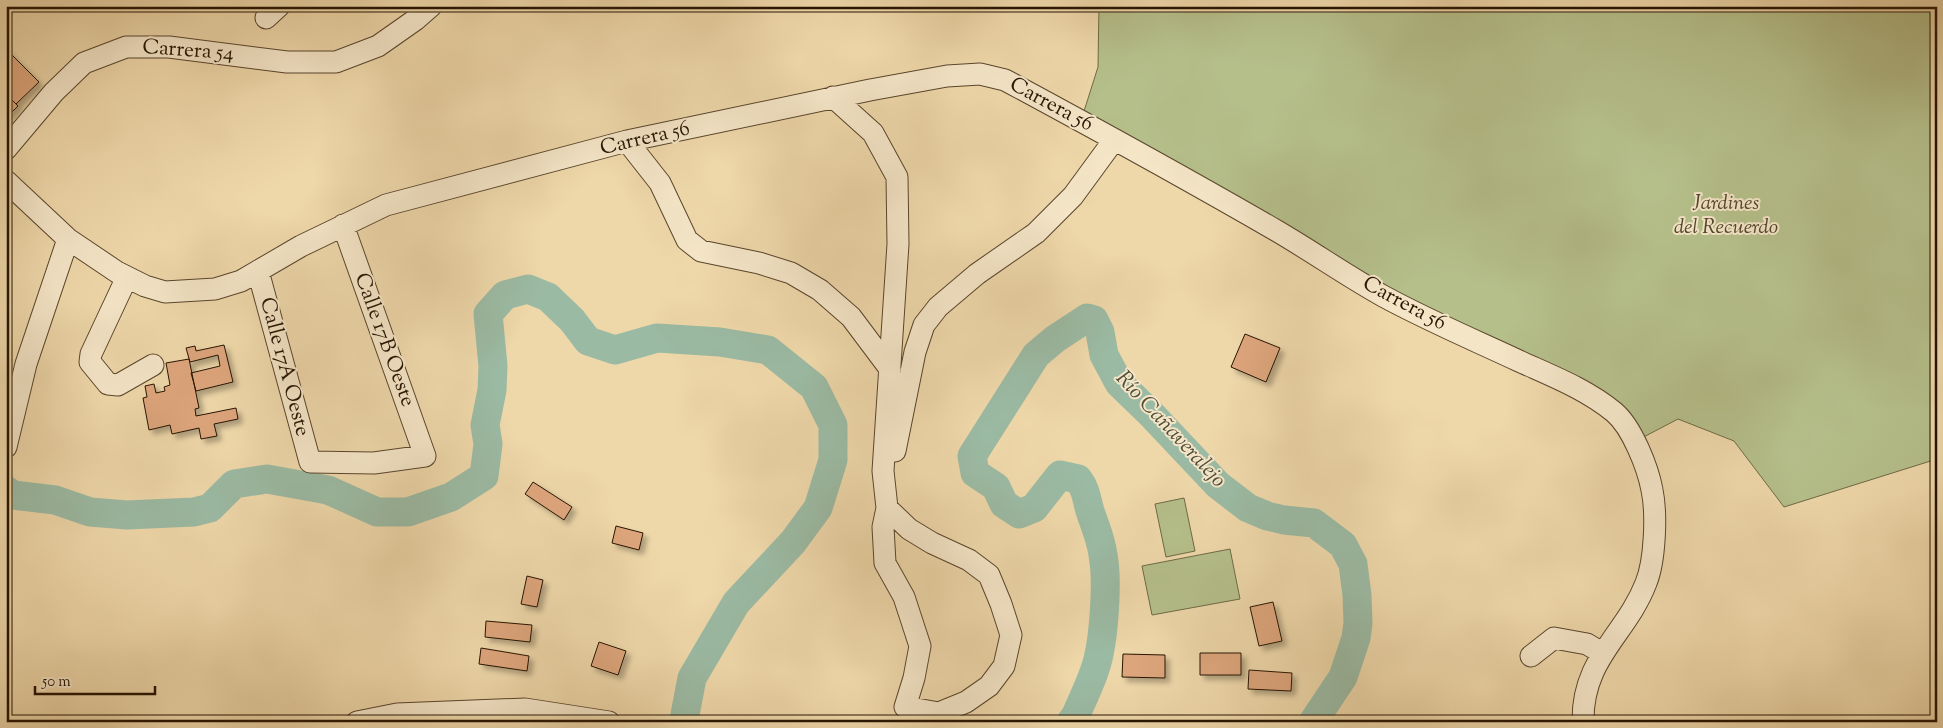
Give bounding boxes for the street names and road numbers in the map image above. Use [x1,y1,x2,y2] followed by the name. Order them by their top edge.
[141,33,235,69] street label: Carrera 54
[1004,70,1098,140] street label: Carrera 56
[597,114,693,164] street label: Carrera 56
[346,269,422,411] street label: Calle 17B Oeste
[1357,269,1451,339] street label: Carrera 56
[251,294,317,440] street label: Calle 17A Oeste

